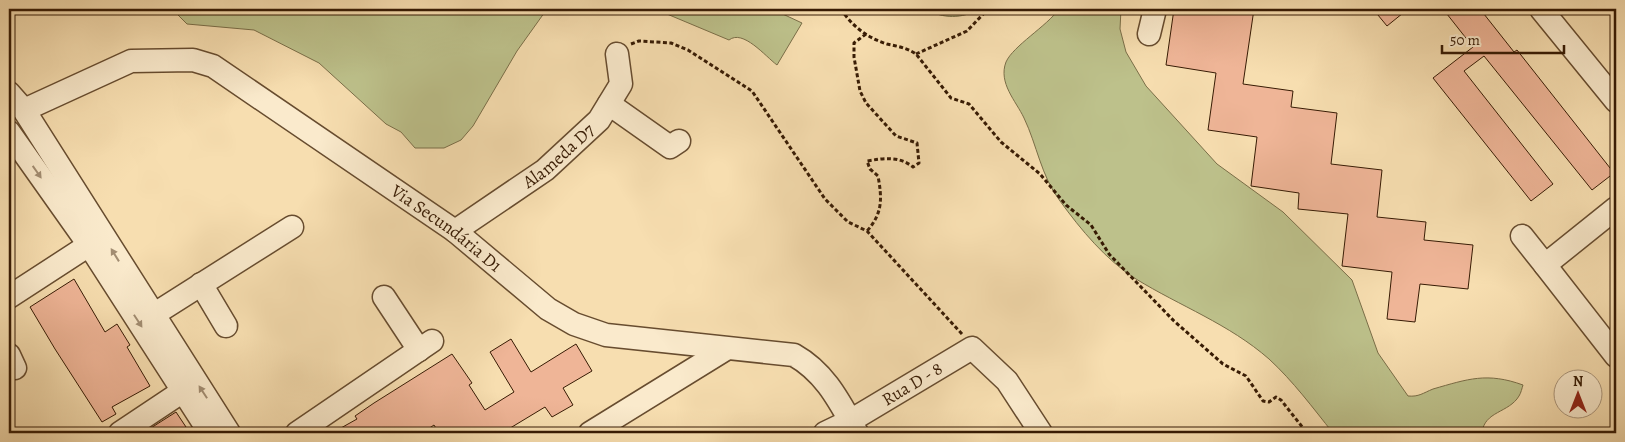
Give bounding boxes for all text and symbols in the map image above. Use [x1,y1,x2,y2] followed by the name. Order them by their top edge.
[1442,22,1565,54] scale bar
[1450,30,1480,50] text: 50 m
[517,118,600,194] street label: Alameda D7
[32,165,42,179] one-way arrow
[386,178,507,277] street label: Via Secundária D1
[111,249,120,262] one-way arrow
[133,314,143,328] one-way arrow
[877,356,947,411] street label: Rua D - 8
[1552,370,1602,420] north arrow
[1573,372,1583,391] text: N
[198,386,207,399] one-way arrow

